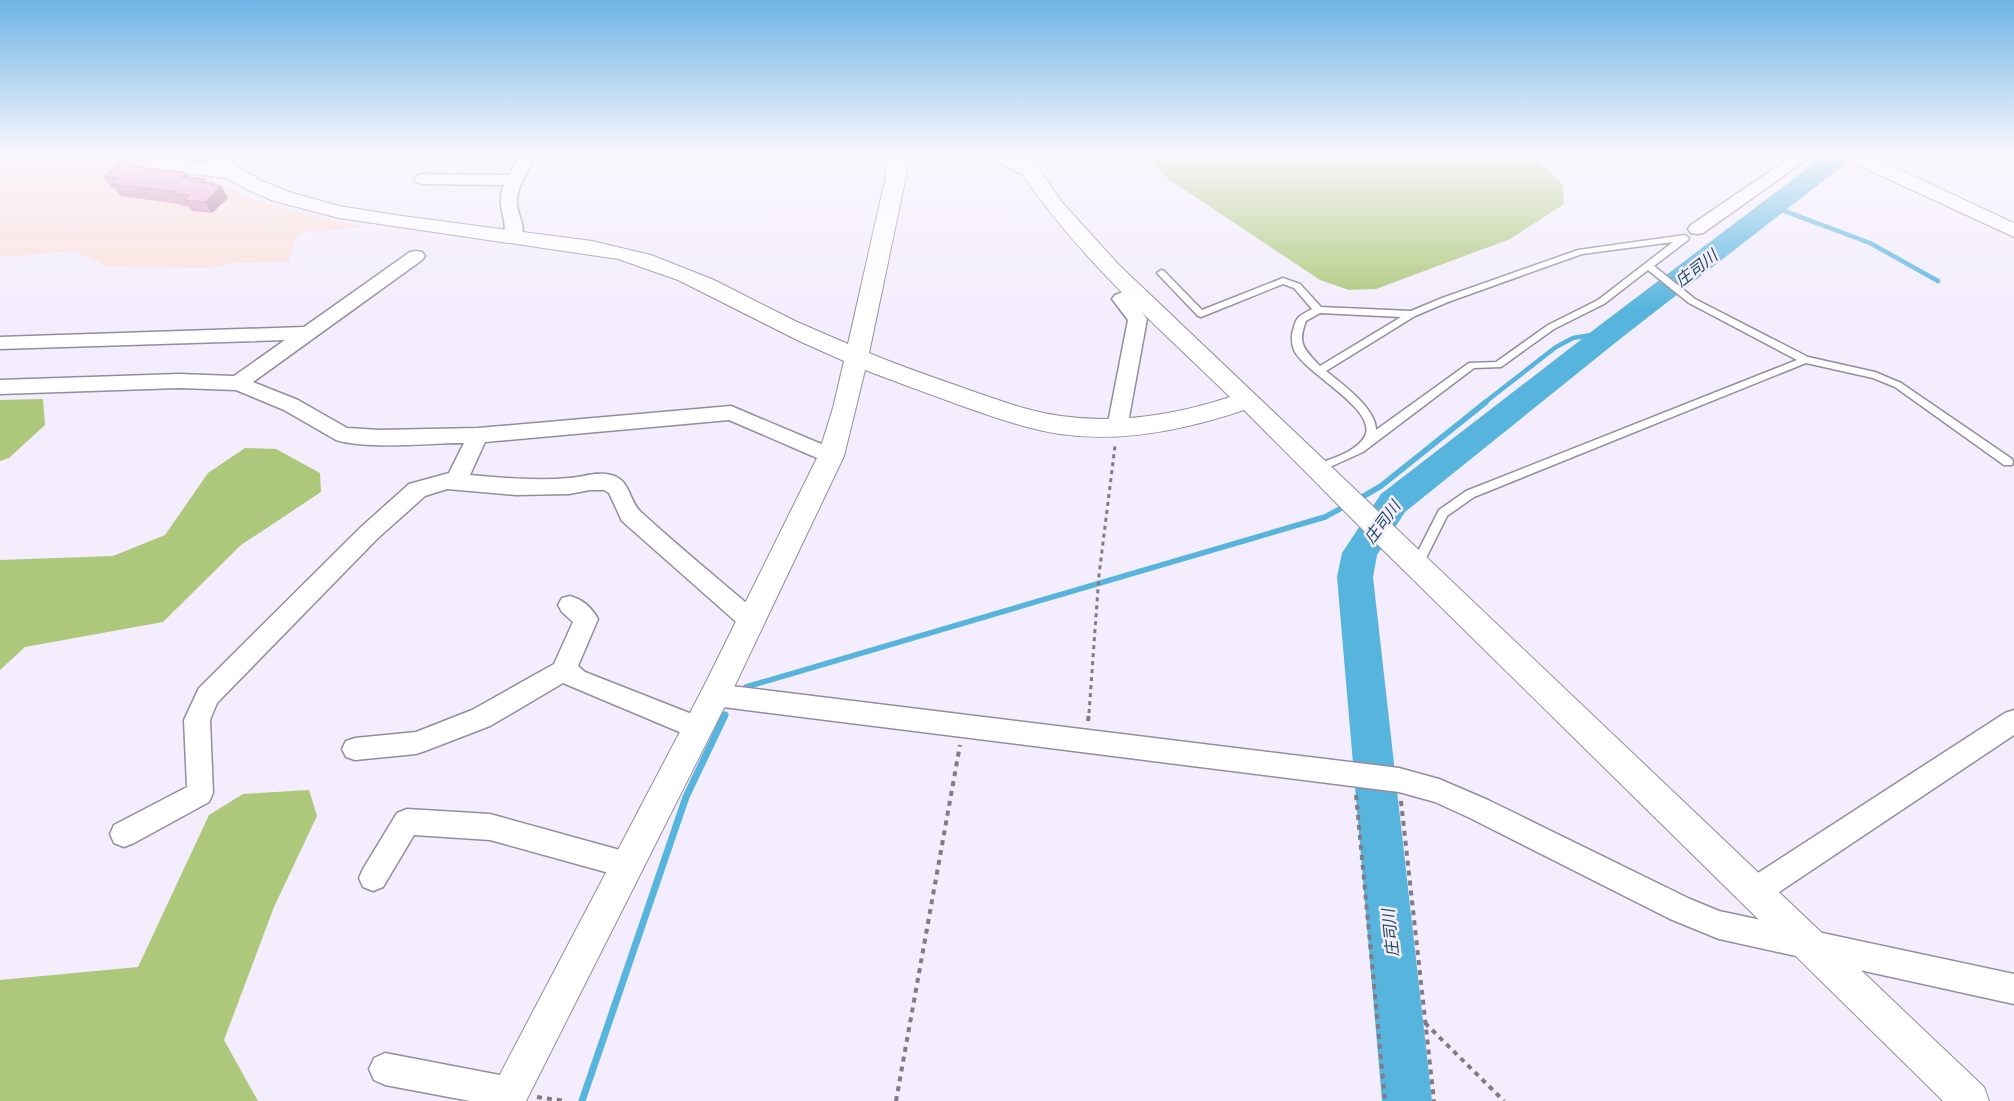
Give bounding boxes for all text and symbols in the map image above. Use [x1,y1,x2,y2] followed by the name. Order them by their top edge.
[1670,243,1723,291] water label: 庄司川
[1359,495,1406,548] water label: 庄司川
[1376,906,1403,958] water label: 庄司川

